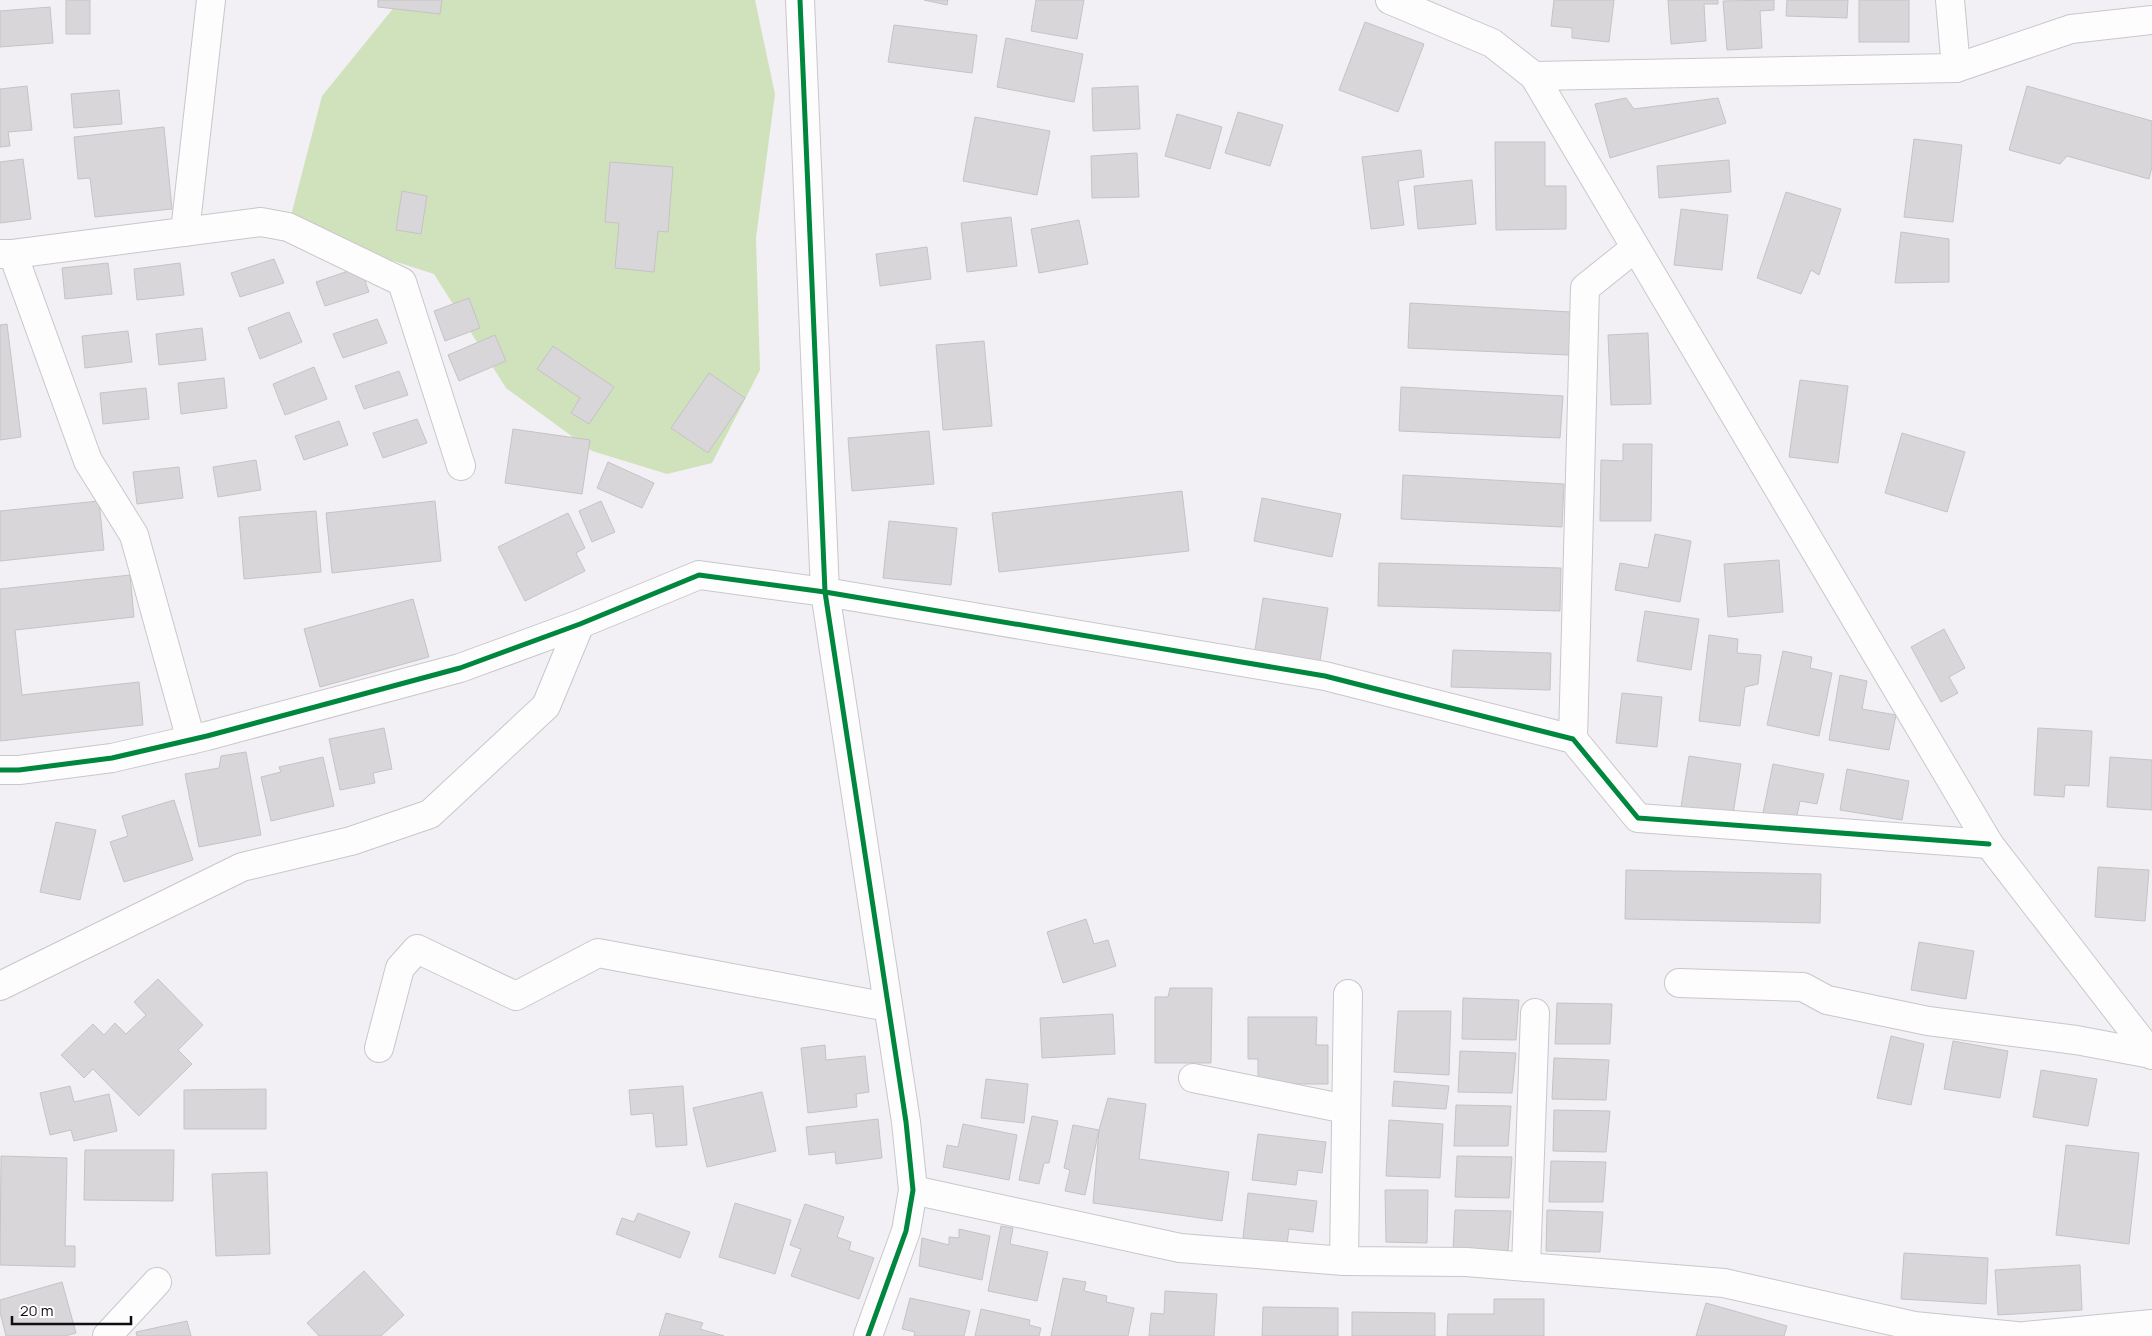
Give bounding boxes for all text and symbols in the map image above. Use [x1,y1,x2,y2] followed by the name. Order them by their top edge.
[12,1294,131,1326] scale bar
[20,1300,53,1321] text: 20 m

